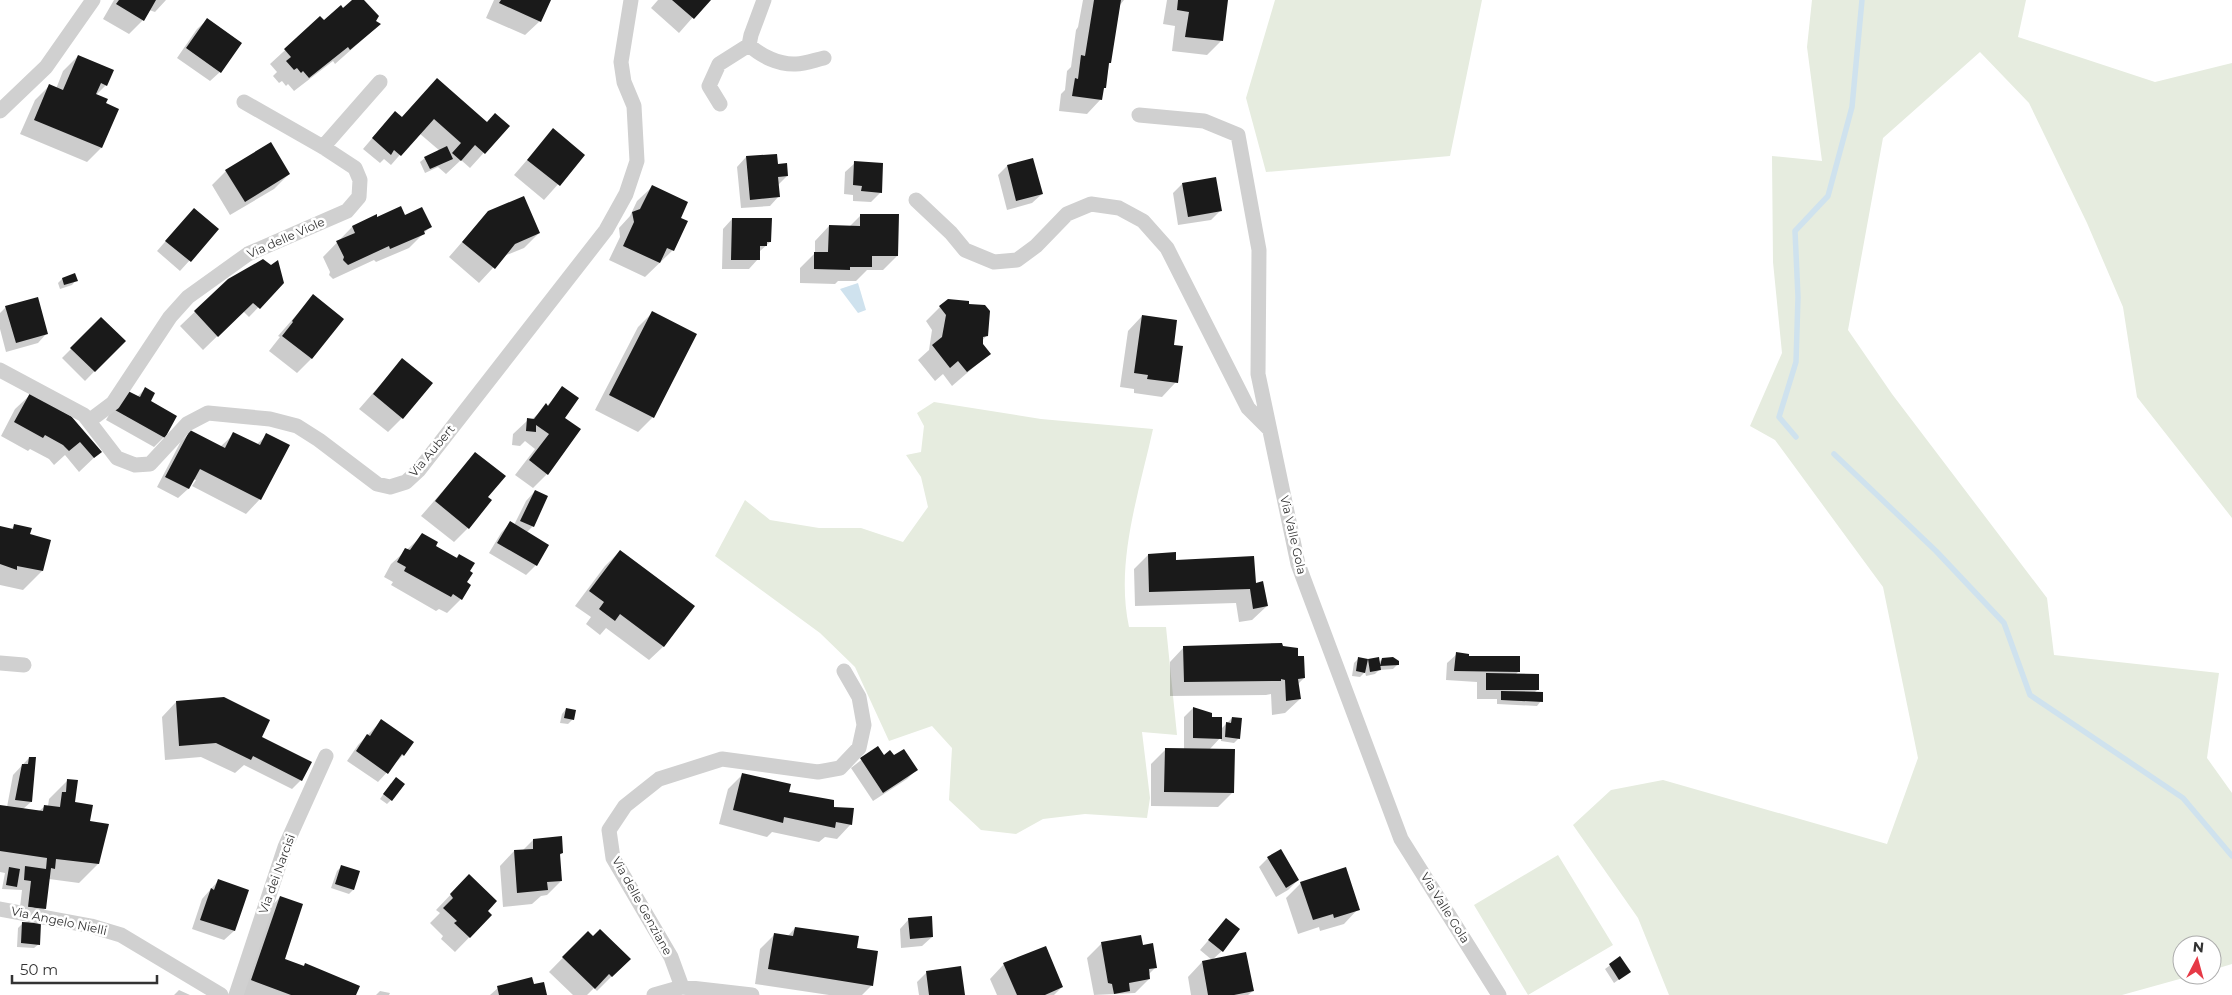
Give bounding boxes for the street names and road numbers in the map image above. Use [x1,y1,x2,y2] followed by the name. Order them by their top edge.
[245,214,327,261] street label: Via delle Viole
[405,421,458,480] street label: Via Aubert
[1277,494,1310,576] street label: Via Valle Gola
[255,832,298,916] street label: Via dei Narcisi
[609,854,676,958] street label: Via delle Genziane
[1418,870,1473,946] street label: Via Valle Gola
[10,903,108,938] street label: Via Angelo Nielli

